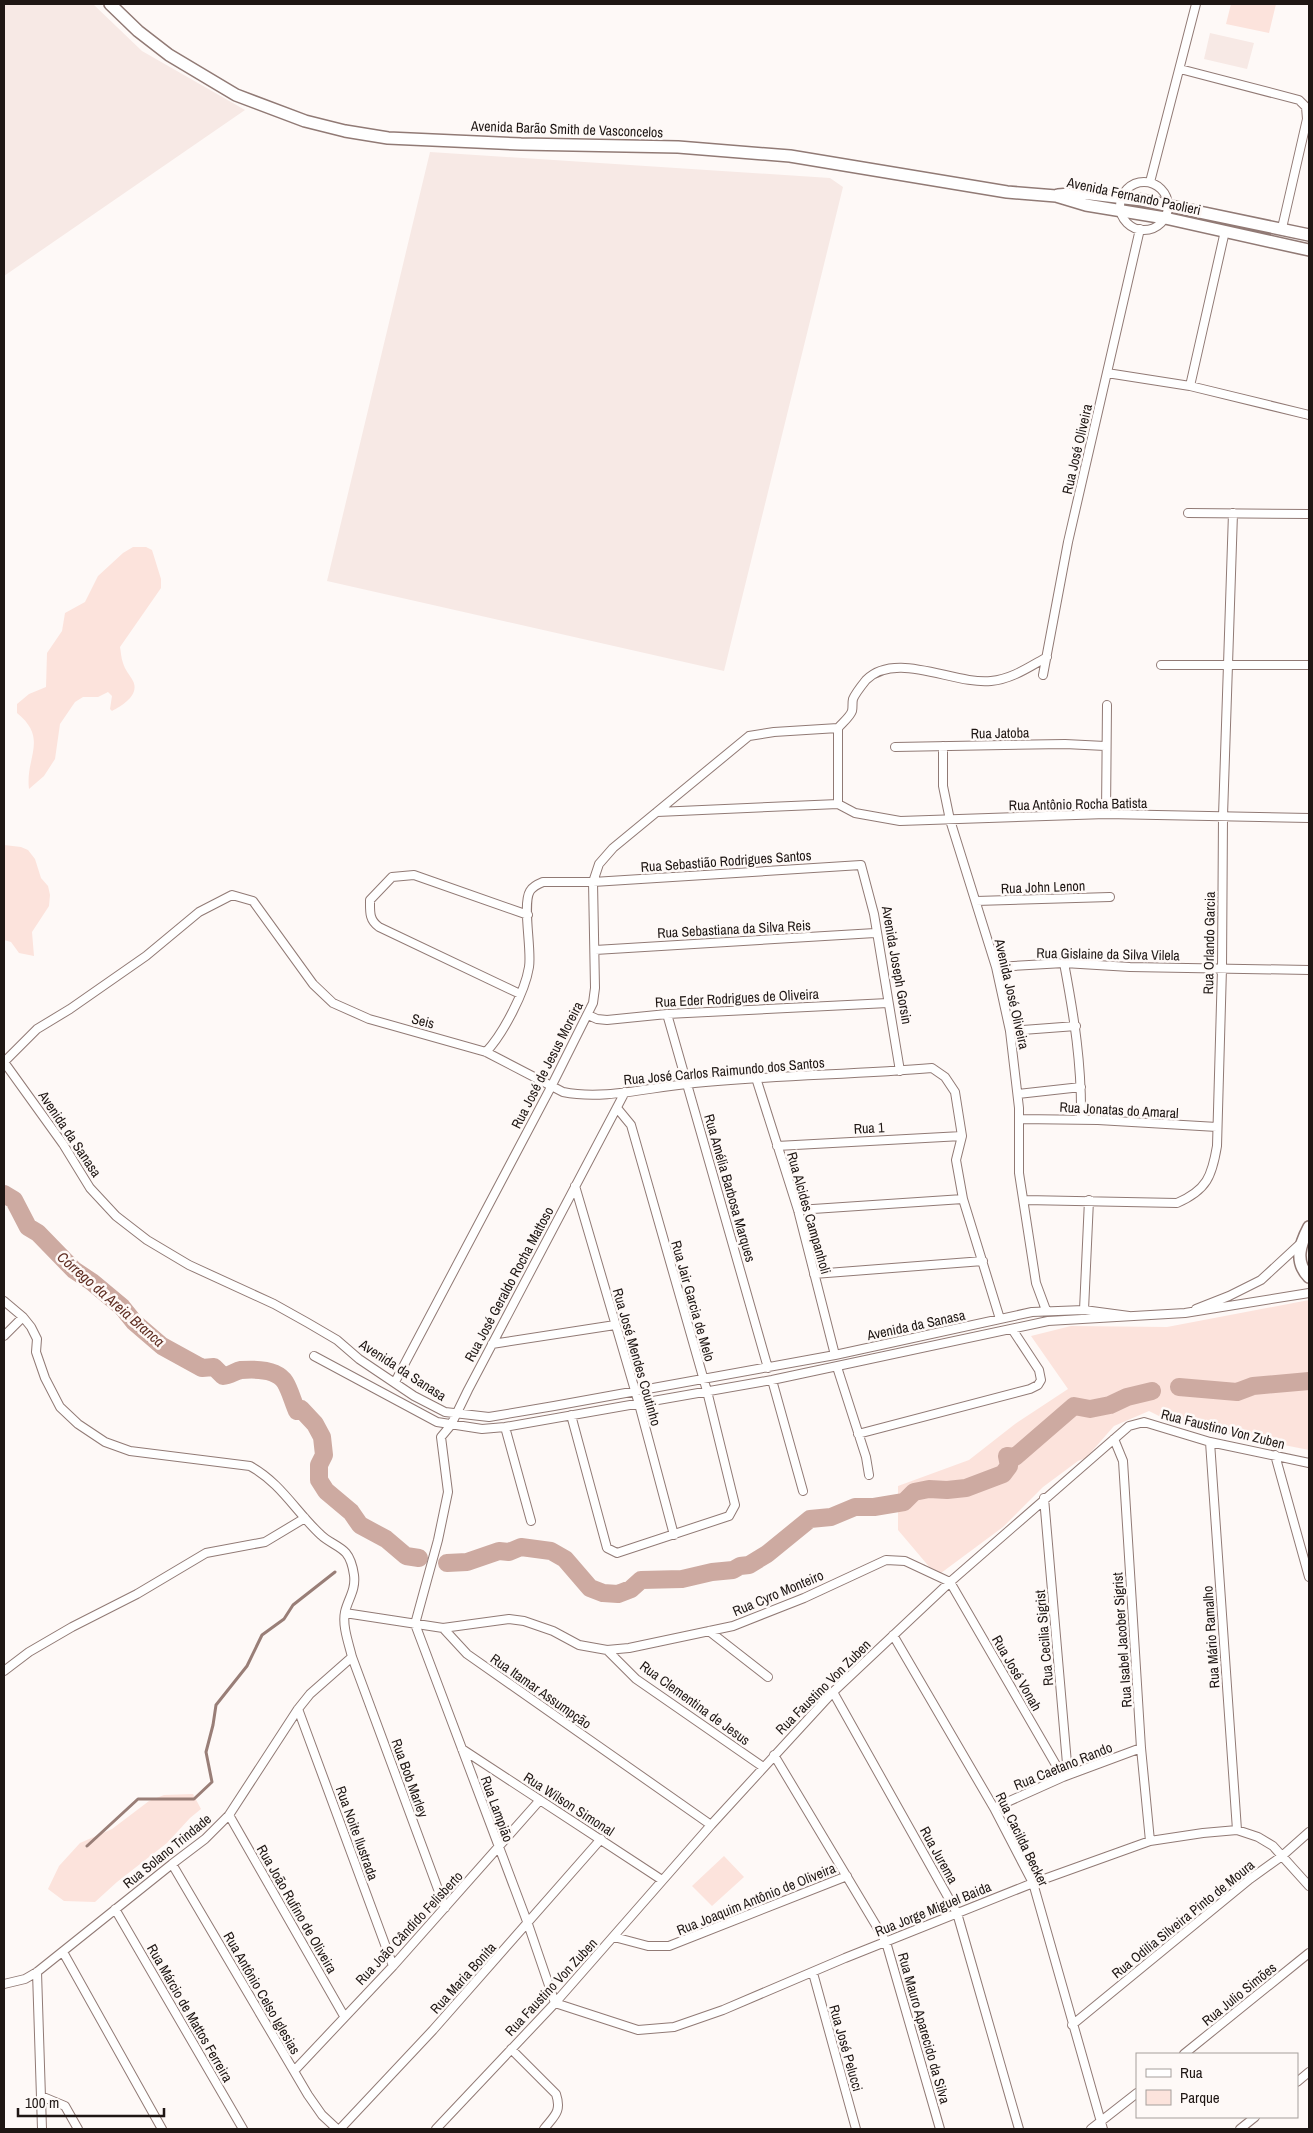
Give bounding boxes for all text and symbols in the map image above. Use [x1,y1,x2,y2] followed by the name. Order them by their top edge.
[470,117,664,141] street label: Avenida Barão Smith de Vasconcelos
[1064,173,1203,219] street label: Avenida Fernando Paolieri
[1058,402,1096,496] street label: Rua José Oliveira
[970,723,1030,743] street label: Rua Jatoba
[1009,794,1148,814] street label: Rua Antônio Rocha Batista
[640,846,812,876] street label: Rua Sebastião Rodrigues Santos
[1001,877,1085,897] street label: Rua John Lenon
[1199,891,1219,995] street label: Rua Orlando Garcia
[878,903,916,1026] street label: Avenida Joseph Gorsin
[657,916,812,942] street label: Rua Sebastiana da Silva Reis
[990,936,1034,1052] street label: Avenida José Oliveira
[1036,944,1180,964] street label: Rua Gislaine da Silva Vilela
[655,985,820,1011] street label: Rua Eder Rodrigues de Oliveira
[507,998,587,1132] street label: Rua José de Jesus Moreira
[410,1009,437,1033] street label: Seis
[623,1053,825,1089] street label: Rua José Carlos Raimundo dos Santos
[34,1087,106,1181] street label: Avenida da Sanasa
[1059,1098,1179,1122] street label: Rua Jonatas do Amaral
[700,1112,760,1264] street label: Rua Amélia Barbosa Marques
[853,1118,885,1138] street label: Rua 1
[783,1150,835,1276] street label: Rua Alcides Campanholi
[460,1203,558,1365] street label: Rua José Geraldo Rocha Mattoso
[667,1238,719,1364] street label: Rua Jair Garcia de Melo
[53,1246,169,1352] water label: Córrego da Areia Branca
[609,1286,665,1428] street label: Rua José Mendes Coutinho
[864,1306,967,1344] street label: Avenida da Sanasa
[355,1335,450,1405] street label: Avenida da Sanasa
[1159,1405,1287,1453] street label: Rua Faustino Von Zuben
[730,1566,826,1620] street label: Rua Cyro Monteiro
[1108,1572,1136,1708] street label: Rua Isabel Jacober Sigrist
[1198,1585,1224,1689] street label: Rua Mário Ramalho
[1031,1589,1057,1687] street label: Rua Cecilia Sigrist
[988,1632,1046,1714] street label: Rua José Vonah
[772,1636,874,1738] street label: Rua Faustino Von Zuben
[487,1649,595,1733] street label: Rua Itamar Assumpção
[636,1657,754,1749] street label: Rua Clementina de Jesus
[387,1736,433,1820] street label: Rua Bob Marley
[1011,1738,1115,1794] street label: Rua Caetano Rando
[520,1768,618,1840] street label: Rua Wilson Simonal
[477,1774,517,1844] street label: Rua Lampião
[332,1783,383,1883] street label: Rua Noite Ilustrada
[992,1789,1053,1889] street label: Rua Cacilda Becker
[119,1810,215,1892] street label: Rua Solano Trindade
[916,1823,962,1887] street label: Rua Jurema
[253,1841,341,1977] street label: Rua João Rufino de Oliveira
[1108,1855,1259,1982] street label: Rua Odilia Silveira Pinto de Moura
[674,1859,839,1939] street label: Rua Joaquim Antônio de Oliveira
[351,1867,467,1989] street label: Rua João Cândido Felisberto
[872,1877,994,1941] street label: Rua Jorge Miguel Baida
[220,1929,305,2058] street label: Rua Antônio Celso Iglesias
[501,1934,601,2040] street label: Rua Faustino Von Zuben
[426,1938,500,2017] street label: Rua Maria Bonita
[143,1941,237,2086] street label: Rua Márcio de Mattos Ferreira
[894,1950,954,2106] street label: Rua Mauro Aparecido da Silva
[1198,1958,1280,2030] street label: Rua Julio Simões
[825,2003,867,2093] street label: Rua José Pelucci
[1136,2053,1298,2118] legend
[1180,2062,1203,2083] text: Rua
[18,2086,164,2118] scale bar
[1180,2087,1220,2108] text: Parque
[25,2092,59,2113] text: 100 m

